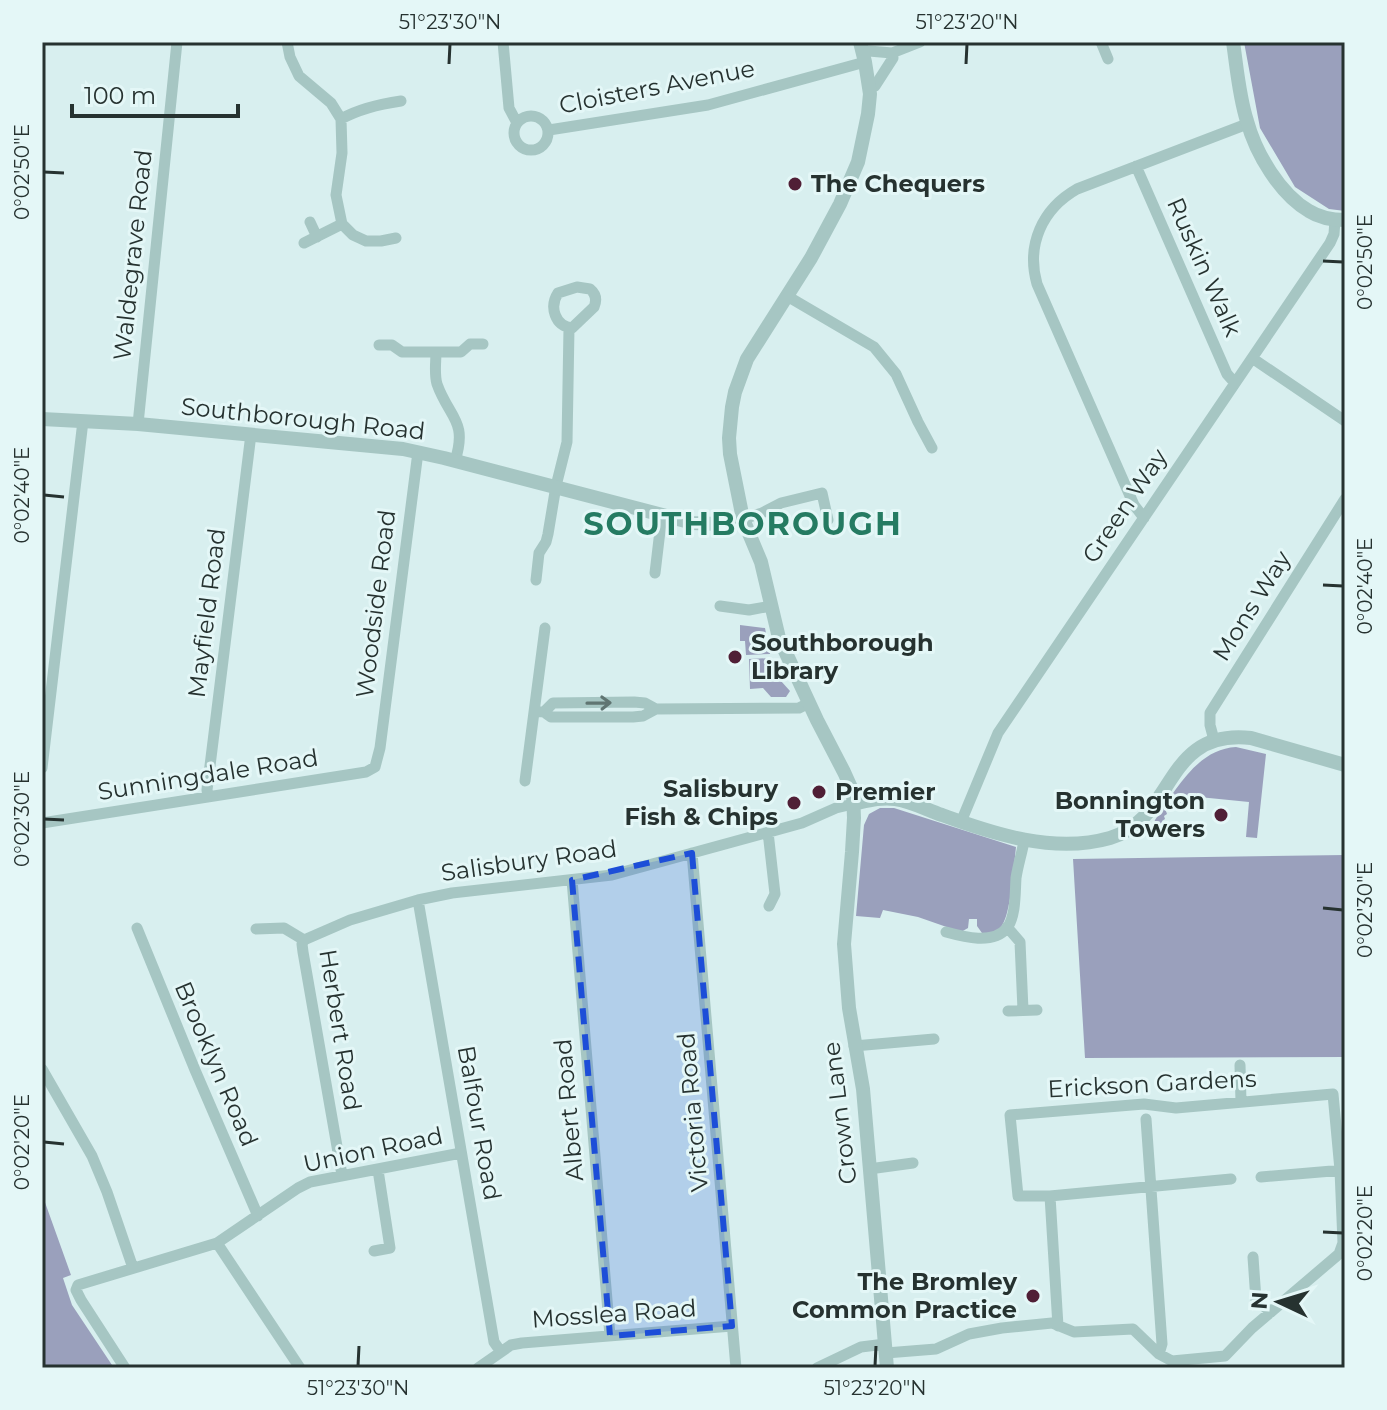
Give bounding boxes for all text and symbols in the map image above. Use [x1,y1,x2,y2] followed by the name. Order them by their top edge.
[399,10,501,34] text: 51°23'30"N
[916,10,1018,34] text: 51°23'20"N
[557,53,757,120] street label: Cloisters Avenue
[72,68,238,118] scale bar
[84,81,156,110] text: 100 m
[10,124,34,220] text: 0°02'50"E
[107,148,158,362] street label: Waldegrave Road
[811,169,985,198] place label: The Chequers
[786,175,804,193] marker: The Chequers
[1161,193,1248,341] street label: Ruskin Walk
[1353,214,1377,310] text: 0°02'50"E
[179,391,427,446] street label: Southborough Road
[1076,443,1173,568] street label: Green Way
[10,446,34,544] text: 0°02'40"E
[583,504,903,543] district label: SOUTHBOROUGH
[350,508,401,700] street label: Woodside Road
[182,526,231,699] street label: Mayfield Road
[1353,537,1377,635] text: 0°02'40"E
[1206,545,1297,666] street label: Mons Way
[751,628,934,685] place label: Southborough Library
[726,648,744,666] marker: Southborough Library
[585,695,612,710] one-way arrow
[96,743,320,806] street label: Sunningdale Road
[10,771,34,867] text: 0°02'30"E
[625,774,779,831] place label: Salisbury Fish & Chips
[835,777,936,806] place label: Premier
[810,783,828,801] marker: Premier
[1055,786,1205,843] place label: Bonnington Towers
[785,794,803,812] marker: Salisbury Fish & Chips
[1212,806,1230,824] marker: Bonnington Towers
[439,834,619,887] street label: Salisbury Road
[1353,862,1377,958] text: 0°02'30"E
[313,947,368,1113] street label: Herbert Road
[169,977,264,1151] street label: Brooklyn Road
[671,1031,714,1193] street label: Victoria Road
[548,1037,589,1183] street label: Albert Road
[816,1040,863,1186] street label: Crown Lane
[452,1043,507,1202] street label: Balfour Road
[1047,1064,1257,1103] street label: Erickson Gardens
[10,1094,34,1190] text: 0°02'20"E
[300,1121,445,1178] street label: Union Road
[1353,1185,1377,1281] text: 0°02'20"E
[1239,1262,1319,1342] north arrow
[792,1267,1018,1324] place label: The Bromley Common Practice
[1024,1287,1042,1305] marker: The Bromley Common Practice
[1245,1291,1274,1310] text: N
[531,1293,697,1334] street label: Mosslea Road
[307,1376,409,1400] text: 51°23'30"N
[824,1376,926,1400] text: 51°23'20"N

